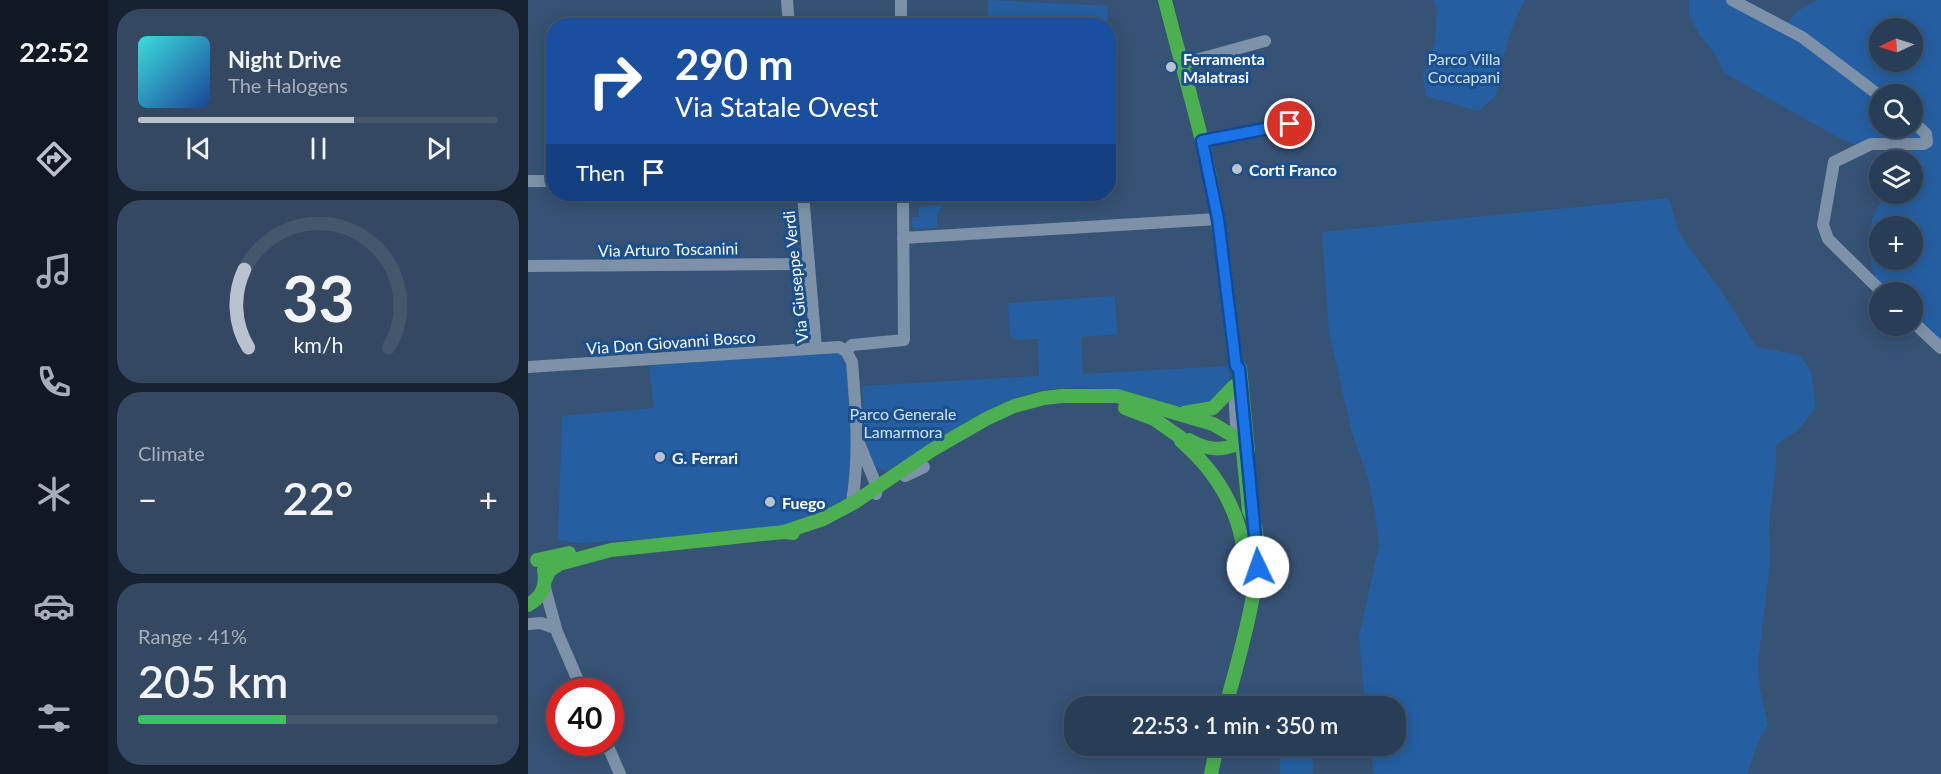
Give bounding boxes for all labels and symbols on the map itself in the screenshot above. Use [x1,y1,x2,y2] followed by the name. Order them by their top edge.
[1869,18,1923,72] north arrow
[1183,49,1265,86] place label: Ferramenta Malatrasi
[1427,49,1501,86] park label: Parco Villa Coccapani
[1164,60,1178,74] marker: Ferramenta Malatrasi
[1264,98,1315,149] pin
[1249,160,1337,179] place label: Corti Franco
[1230,162,1244,176] marker: Corti Franco
[779,210,811,344] street label: Via Giuseppe Verdi
[598,238,738,260] street label: Via Arturo Toscanini
[586,327,756,357] street label: Via Don Giovanni Bosco
[850,404,956,441] park label: Parco Generale Lamarmora
[672,448,738,467] place label: G. Ferrari
[653,450,667,464] marker: G. Ferrari
[782,493,826,512] place label: Fuego
[763,495,777,509] marker: Fuego
[1226,535,1290,599] position arrow
[546,678,624,756] speed limit sign: 40

